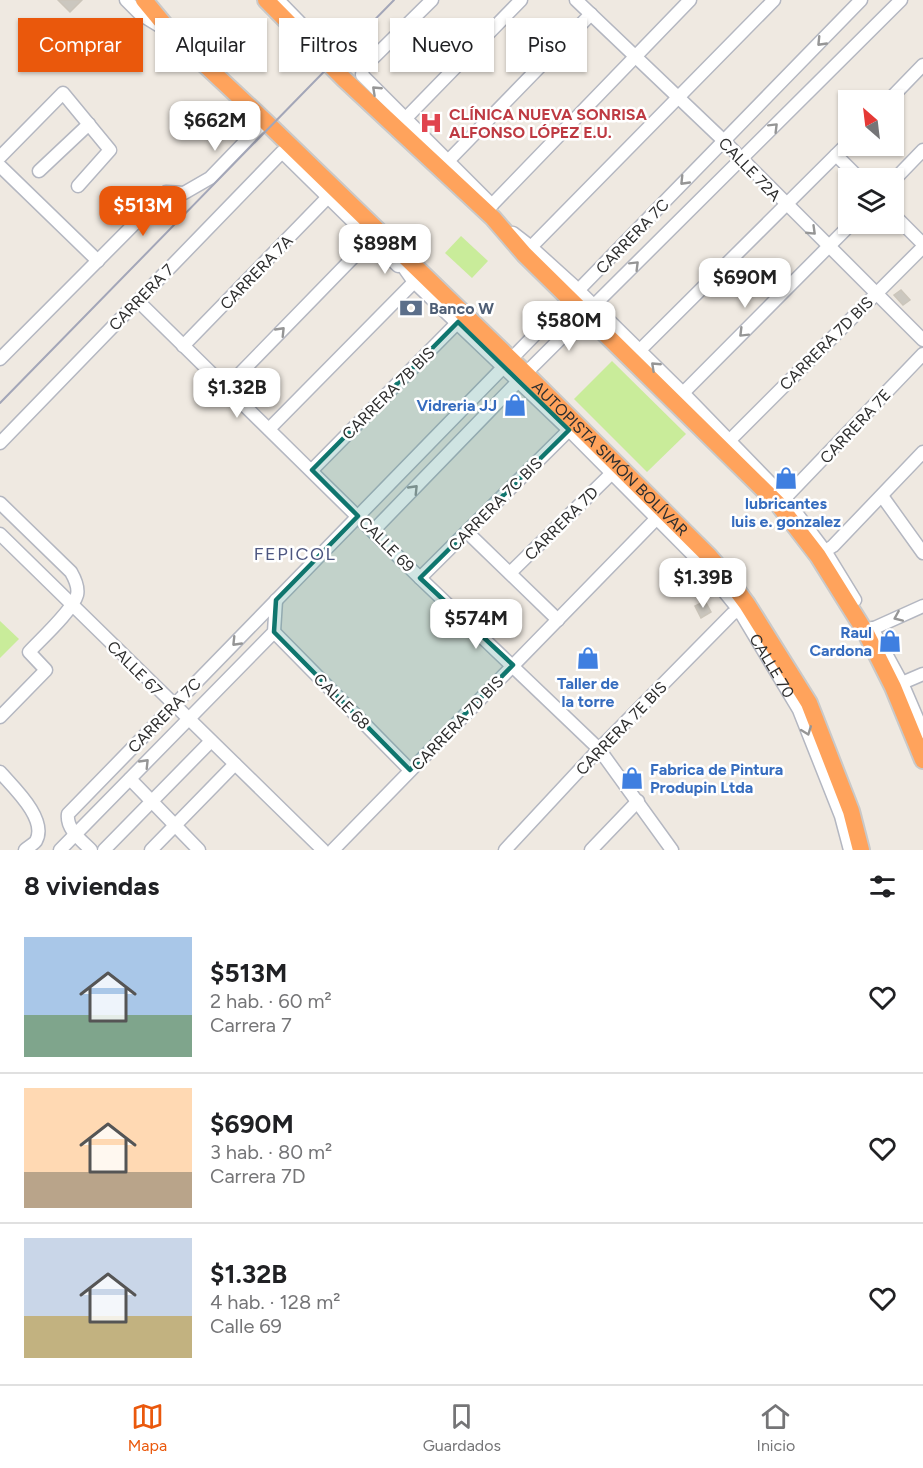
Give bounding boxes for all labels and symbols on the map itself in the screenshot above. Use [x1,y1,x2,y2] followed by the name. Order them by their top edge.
[817,34,828,45] one-way arrow
[372,86,383,97] one-way arrow
[838,90,904,156] north arrow
[173,101,257,152] pin: $662M
[449,105,648,142] place label: CLÍNICA NUEVA SONRISA ALFONSO LÓPEZ E.U.
[418,110,444,136] hospital icon: CLÍNICA NUEVA SONRISA ALFONSO LÓPEZ E.U.
[767,123,777,134] one-way arrow
[715,134,785,205] street label: CALLE 72A
[681,174,692,185] one-way arrow
[101,186,185,237] pin: $513M
[592,195,673,278] street label: CARRERA 7C
[804,223,815,234] one-way arrow
[343,224,427,275] pin: $898M
[216,231,297,314] street label: CARRERA 7A
[703,258,787,309] pin: $690M
[105,260,178,335] street label: CARRERA 7
[628,261,639,272] one-way arrow
[776,293,877,394] street label: CARRERA 7D BIS
[398,295,424,321] bank icon: Banco W
[429,299,494,318] place label: Banco W
[527,301,611,352] pin: $580M
[739,326,750,337] one-way arrow
[274,328,285,339] one-way arrow
[338,343,439,444] street label: CARRERA 7B BIS
[651,363,662,374] one-way arrow
[188,368,286,419] pin: $1.32B
[528,377,692,540] street label: AUTOPISTA SIMÓN BOLÍVAR
[816,385,895,467] street label: CARRERA 7E
[502,392,528,418] shop icon: Vidreria JJ
[417,396,497,415] place label: Vidreria JJ
[445,453,546,555] street label: CARRERA 7C BIS
[773,465,799,491] shop icon: lubricantes luis e. gonzalez
[521,483,602,564] street label: CARRERA 7D
[406,485,417,496] one-way arrow
[731,494,841,531] place label: lubricantes luis e. gonzalez
[355,513,418,576] street label: CALLE 69
[254,543,336,565] district label: FEPICOL
[654,558,752,609] pin: $1.39B
[434,599,518,650] pin: $574M
[893,610,904,622] one-way arrow
[809,623,872,660] place label: Raul Cardona
[877,628,903,654] shop icon: Raul Cardona
[745,630,798,701] street label: CALLE 70
[232,634,243,645] one-way arrow
[103,637,166,700] street label: CALLE 67
[575,645,601,671] shop icon: Taller de la torre
[310,669,374,733] street label: CALLE 68
[407,672,507,775] street label: CARRERA 7D BIS
[124,674,205,757] street label: CARRERA 7C
[557,674,619,711] place label: Taller de la torre
[572,678,671,779] street label: CARRERA 7E BIS
[800,726,813,736] one-way arrow
[138,759,149,770] one-way arrow
[650,760,783,797] place label: Fabrica de Pintura Produpin Ltda
[619,765,645,791] shop icon: Fabrica de Pintura Produpin Ltda

